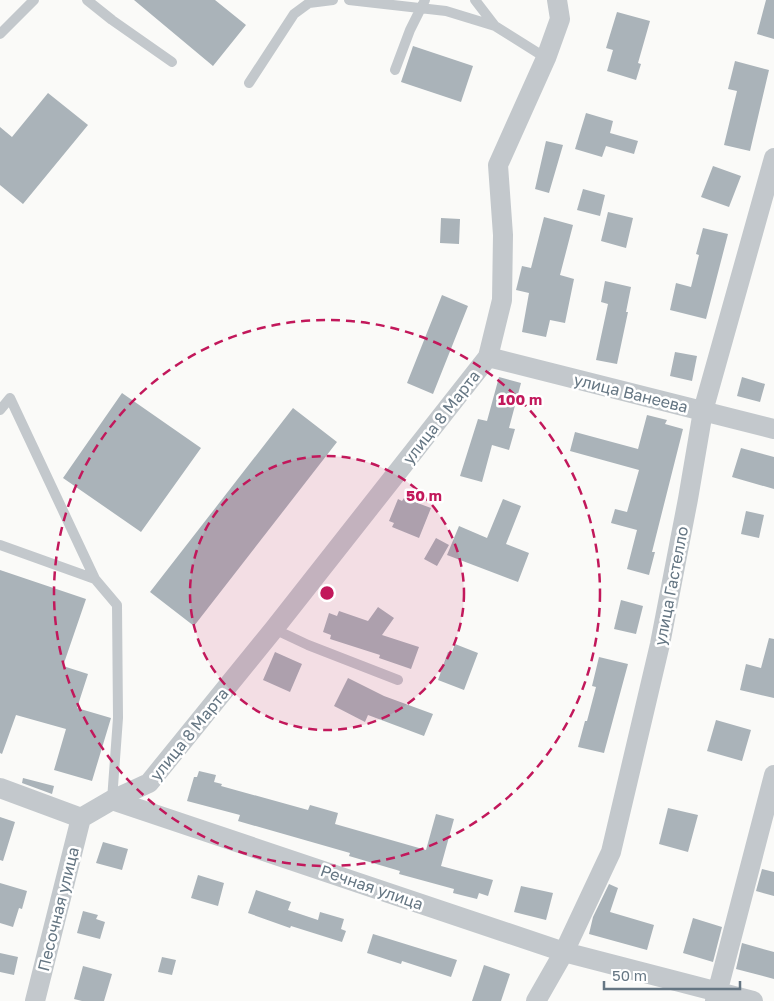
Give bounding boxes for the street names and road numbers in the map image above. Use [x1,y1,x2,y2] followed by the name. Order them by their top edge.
[398,366,484,468] street label: улица 8 Марта
[572,369,690,417] street label: улица Ванеева
[650,525,692,647] street label: улица Гастелло
[145,684,233,784] street label: улица 8 Марта
[33,845,83,973] street label: Песочная улица
[318,860,426,914] street label: Речная улица

